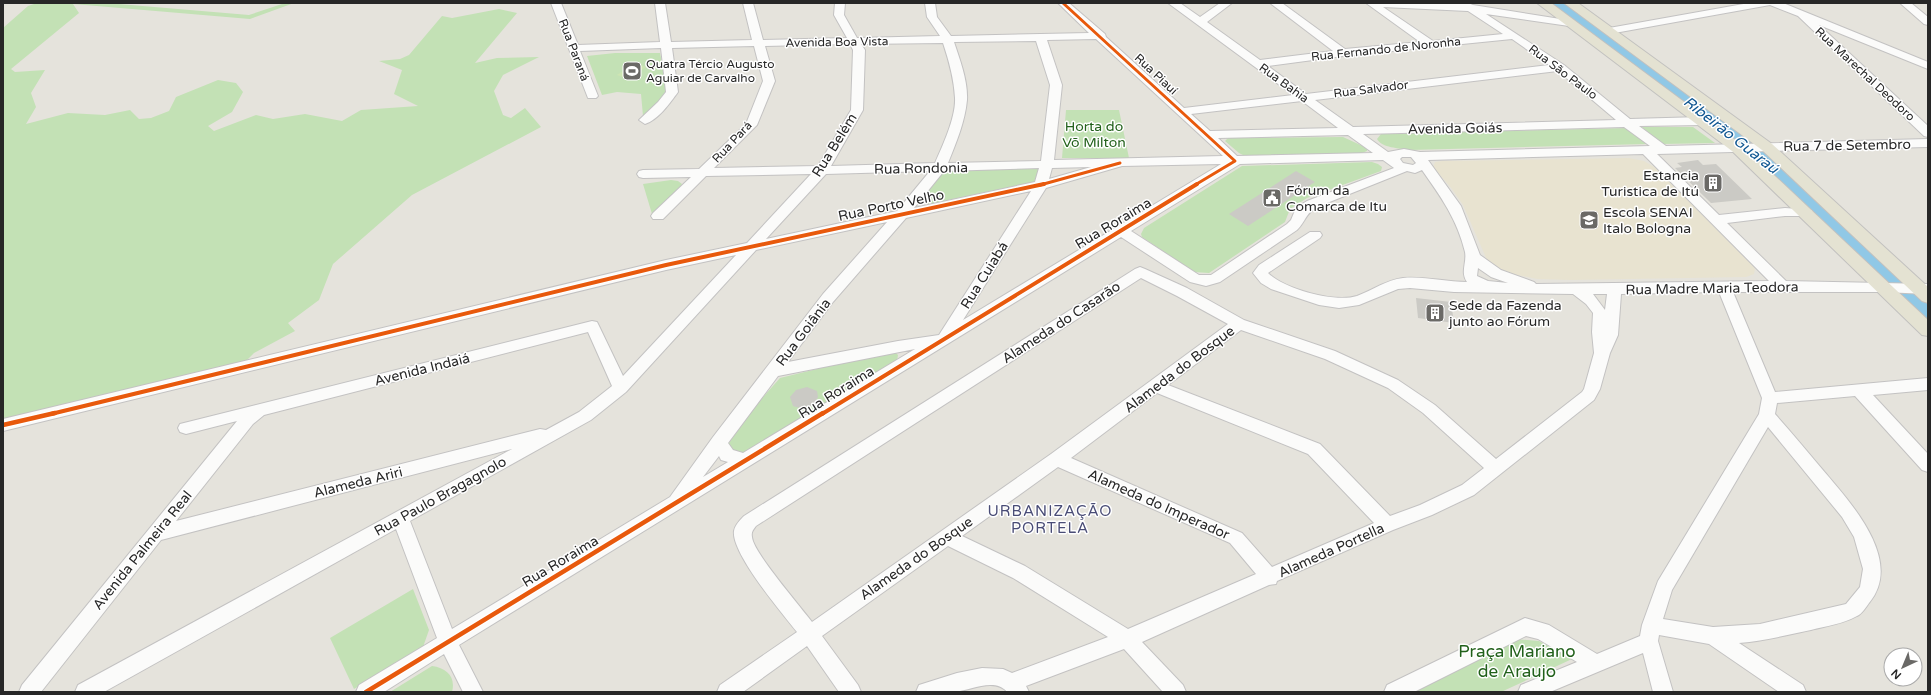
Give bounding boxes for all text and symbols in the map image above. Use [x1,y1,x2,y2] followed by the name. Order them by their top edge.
[556,17,592,83] street label: Rua Paraná
[1812,24,1918,124] street label: Rua Marechal Deodoro
[785,34,889,50] street label: Avenida Boa Vista
[1310,34,1462,64] street label: Rua Fernando de Noronha
[1526,42,1600,102] street label: Rua São Paulo
[1132,51,1180,97] street label: Rua Piauí
[646,57,775,85] place label: Quatra Tércio Augusto Aguiar de Carvalho
[621,60,643,82] sports icon: Quatra Tércio Augusto Aguiar de Carvalho
[1256,60,1312,106] street label: Rua Bahia
[1333,77,1410,101] street label: Rua Salvador
[1680,92,1783,178] water label: Ribeirão Guaraú
[808,110,861,180] street label: Rua Belém
[709,118,755,166] street label: Rua Pará
[1062,118,1126,151] park label: Horta do Võ Milton
[1408,119,1503,138] street label: Avenida Goiás
[1783,136,1911,155] street label: Rua 7 de Setembro
[874,159,968,178] street label: Rua Rondonia
[1601,167,1699,200] place label: Estancia Turistica de Itú
[1702,172,1724,194] building icon: Estancia Turistica de Itú
[1286,182,1387,215] place label: Fórum da Comarca de Itu
[837,186,946,225] street label: Rua Porto Velho
[1261,187,1283,209] public building icon: Fórum da Comarca de Itu
[1072,194,1154,253] street label: Rua Roraima
[1603,204,1693,237] place label: Escola SENAI Italo Bologna
[1578,209,1600,231] school or university icon: Escola SENAI Italo Bologna
[957,238,1012,312] street label: Rua Cuiabá
[999,278,1124,367] street label: Alameda do Casarão
[1625,278,1799,299] street label: Rua Madre Maria Teodora
[772,295,834,370] street label: Rua Goiânia
[1448,297,1562,330] place label: Sede da Fazenda junto ao Fórum
[1424,302,1446,324] building icon: Sede da Fazenda junto ao Fórum
[1121,322,1238,416] street label: Alameda do Bosque
[373,349,472,390] street label: Avenida Indaiá
[795,362,877,422] street label: Rua Roraima
[371,453,509,540] street label: Rua Paulo Bragagnolo
[312,463,404,502] street label: Alameda Ariri
[1085,466,1233,544] street label: Alameda do Imperador
[89,487,196,613] street label: Avenida Palmeira Real
[987,502,1113,537] district label: URBANIZAÇÃO PORTELA
[857,513,976,604] street label: Alameda do Bosque
[1276,520,1387,581] street label: Alameda Portella
[519,532,601,591] street label: Rua Roraima
[1458,641,1576,682] park label: Praça Mariano de Araujo
[1883,647,1923,687] north arrow
[1889,666,1904,682] text: N

